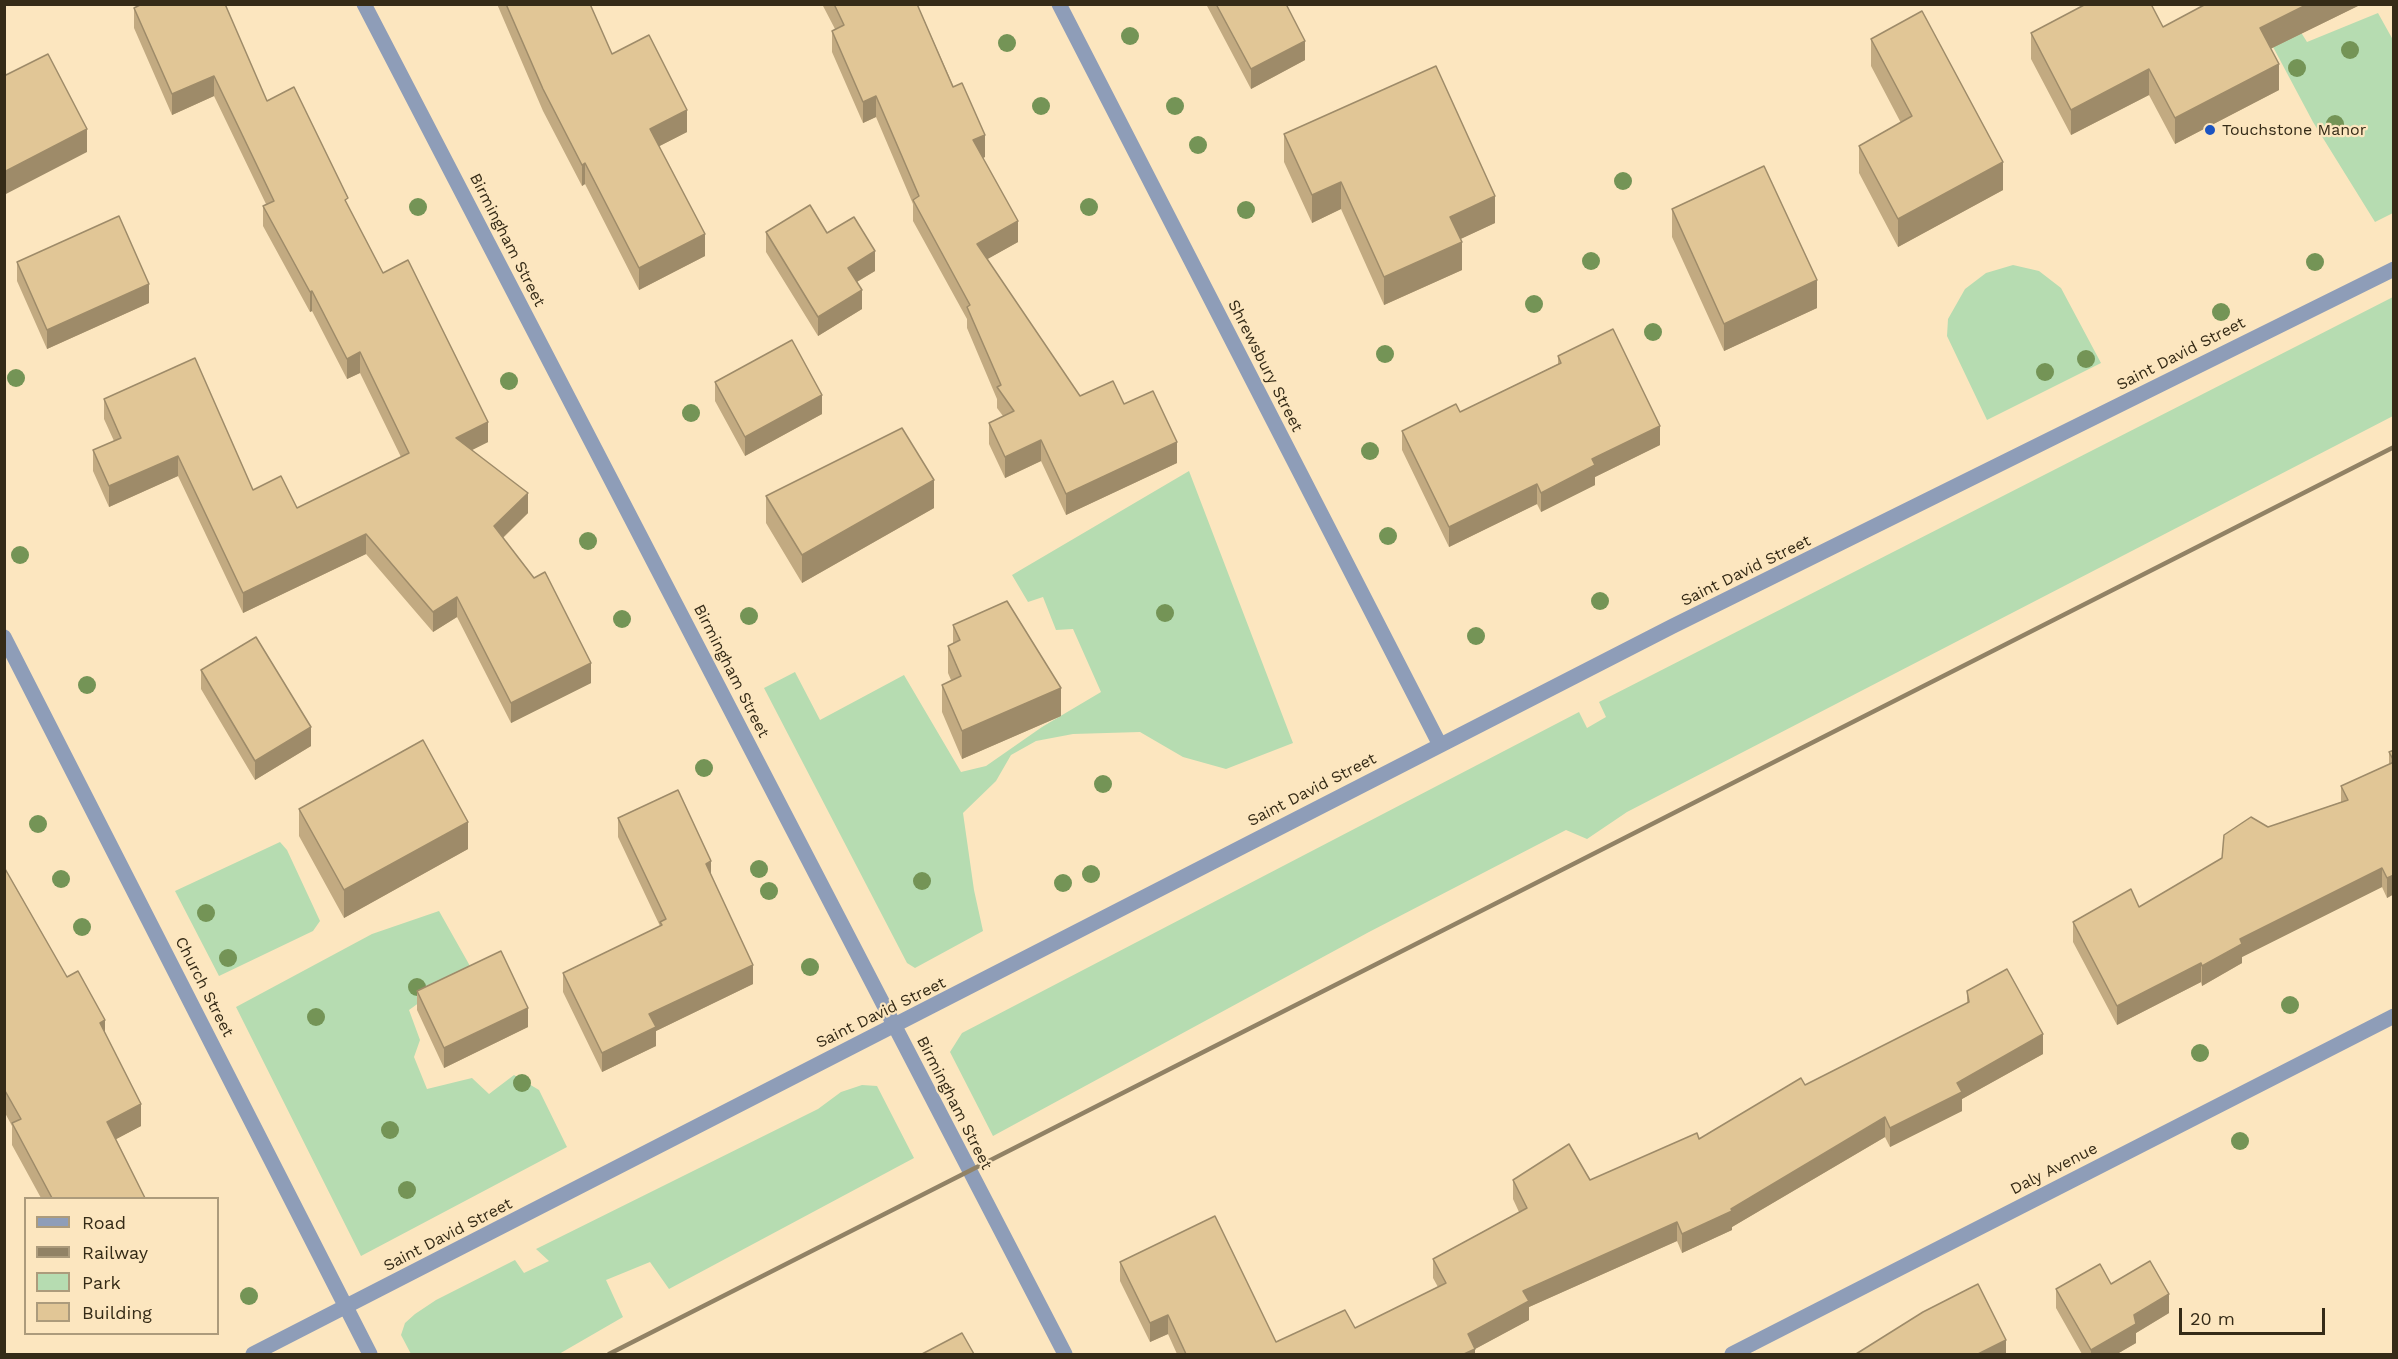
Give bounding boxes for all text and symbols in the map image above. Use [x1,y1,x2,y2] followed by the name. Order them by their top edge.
[2222,120,2366,140] place label: Touchstone Manor
[2203,123,2217,137] marker: Touchstone Manor
[465,170,549,310] street label: Birmingham Street
[1223,297,1307,435] street label: Shrewsbury Street
[2113,313,2249,395] street label: Saint David Street
[1678,531,1814,611] street label: Saint David Street
[689,601,773,741] street label: Birmingham Street
[1244,749,1380,831] street label: Saint David Street
[171,934,237,1040] street label: Church Street
[813,973,949,1053] street label: Saint David Street
[912,1033,996,1173] street label: Birmingham Street
[2007,1139,2101,1199] street label: Daly Avenue
[380,1194,516,1276] street label: Saint David Street
[24,1197,219,1335] legend
[82,1212,126,1233] text: Road
[82,1242,148,1263] text: Railway
[82,1272,121,1293] text: Park
[2182,1296,2328,1334] scale bar
[82,1302,152,1323] text: Building
[2190,1308,2235,1329] text: 20 m

